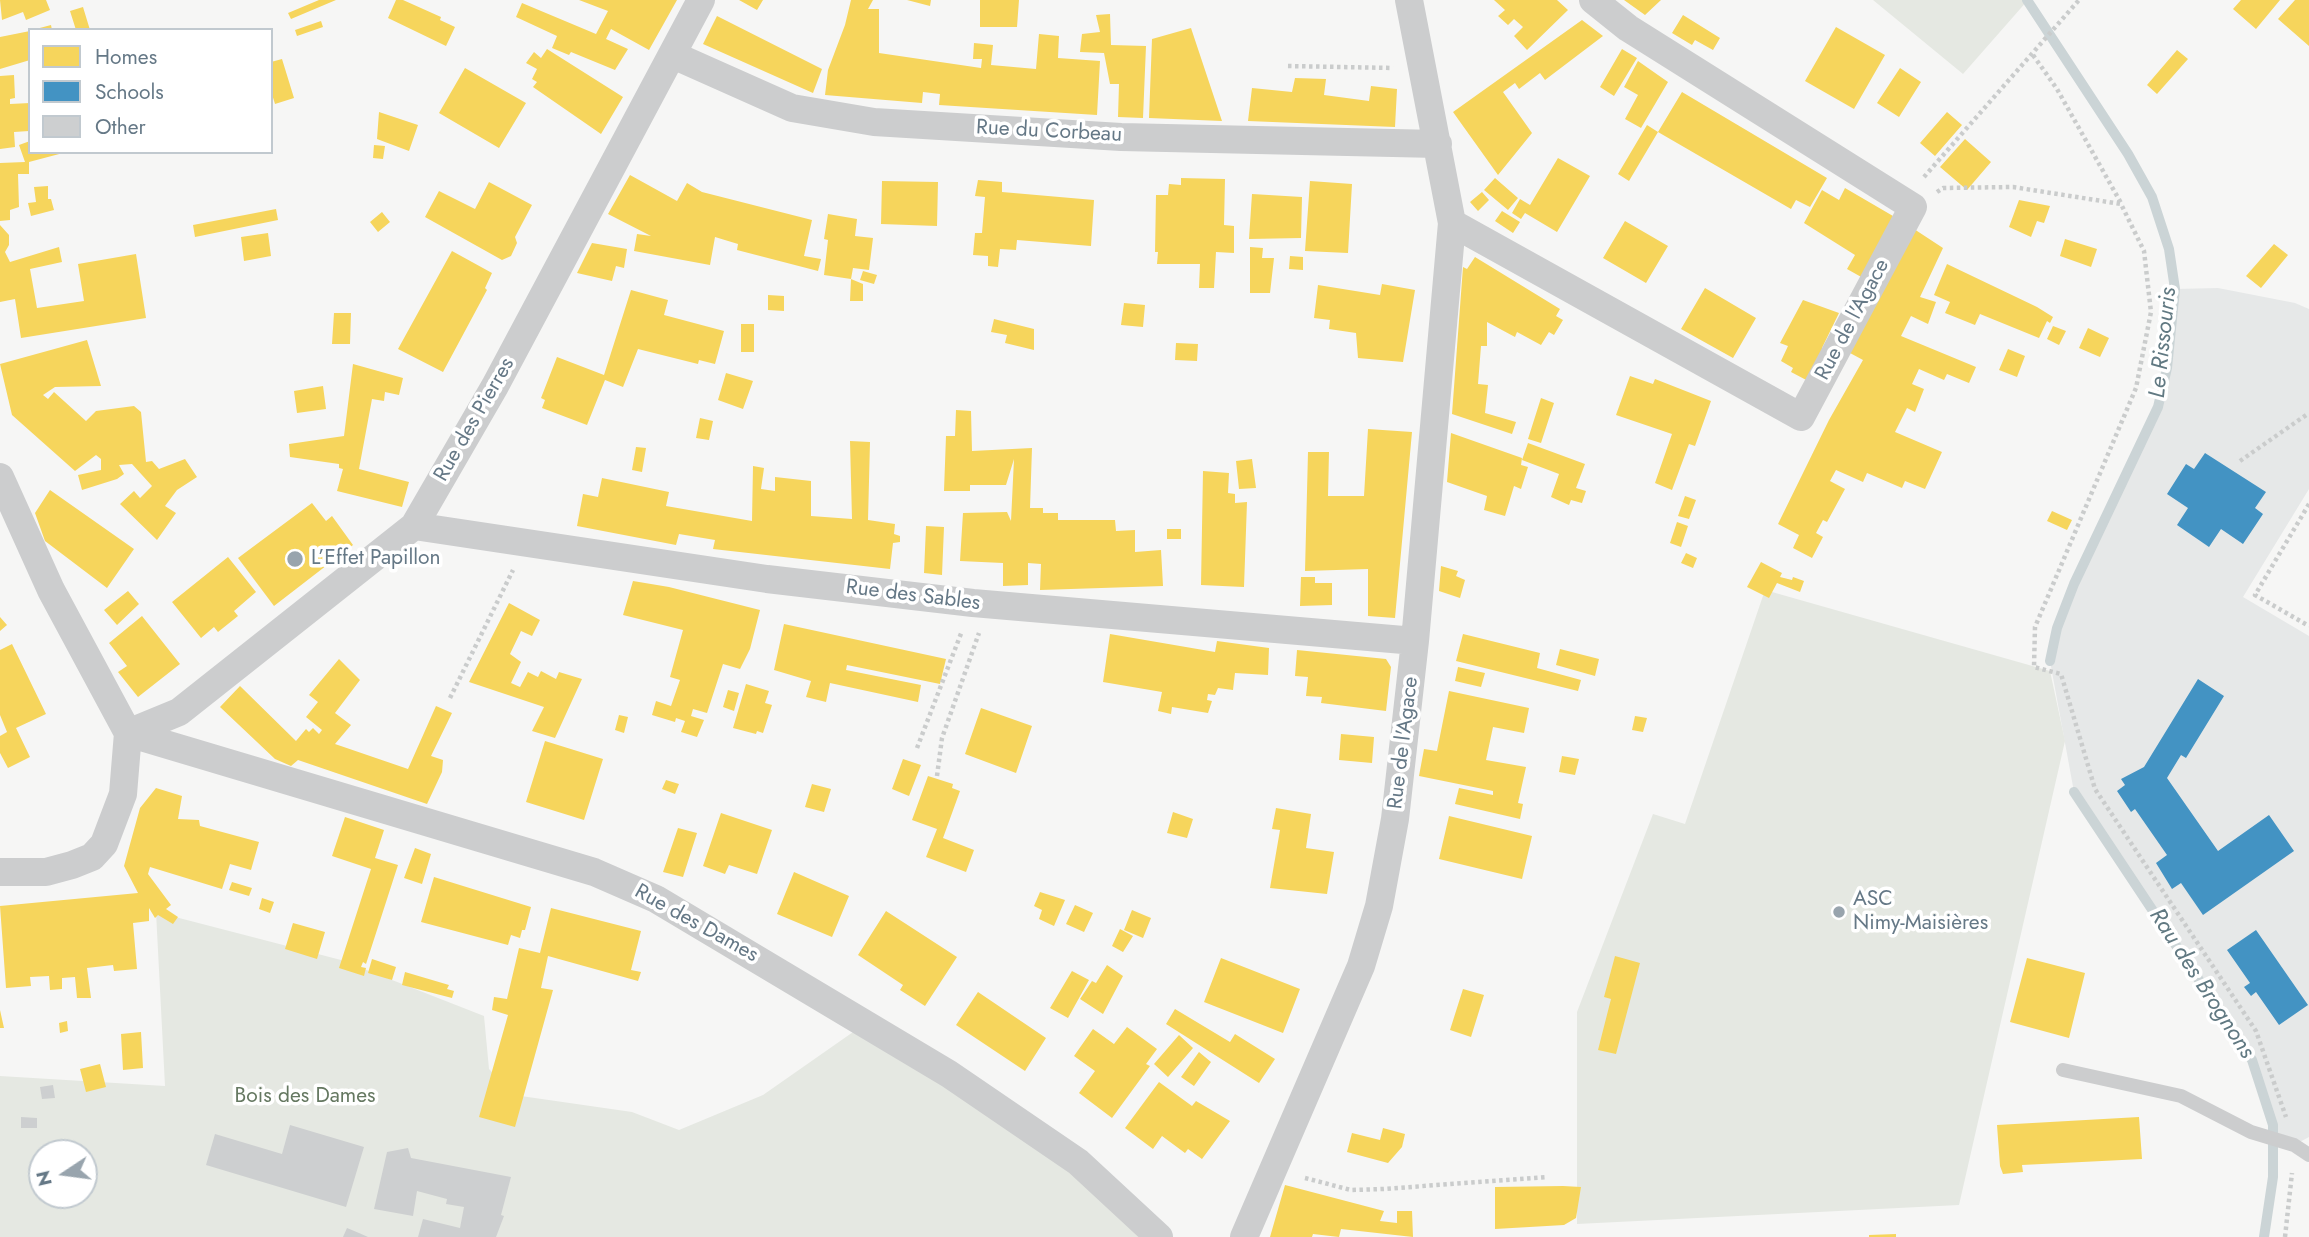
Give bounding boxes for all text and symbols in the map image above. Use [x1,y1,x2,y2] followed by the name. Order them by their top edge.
[28,28,273,154] legend
[95,42,157,72] text: Homes
[95,77,164,107] text: Schools
[95,112,146,142] text: Other
[975,116,1123,148] street label: Rue du Corbeau
[1811,255,1895,385] street label: Rue de l'Agace
[2144,286,2184,400] water label: Le Rissouris
[429,354,521,486] street label: Rue des Pierres
[311,546,441,572] place label: L’Effet Papillon
[285,549,305,569] marker: L’Effet Papillon
[844,575,982,617] street label: Rue des Sables
[1383,675,1425,811] street label: Rue de l'Agace
[630,880,762,968] street label: Rue des Dames
[1853,887,1988,937] place label: ASC Nimy-Maisières
[1831,904,1847,920] marker: ASC Nimy-Maisières
[2142,904,2260,1064] water label: Rau des Brognons
[235,1084,375,1110] park label: Bois des Dames
[28,1139,98,1209] north arrow
[29,1168,59,1189] text: N

